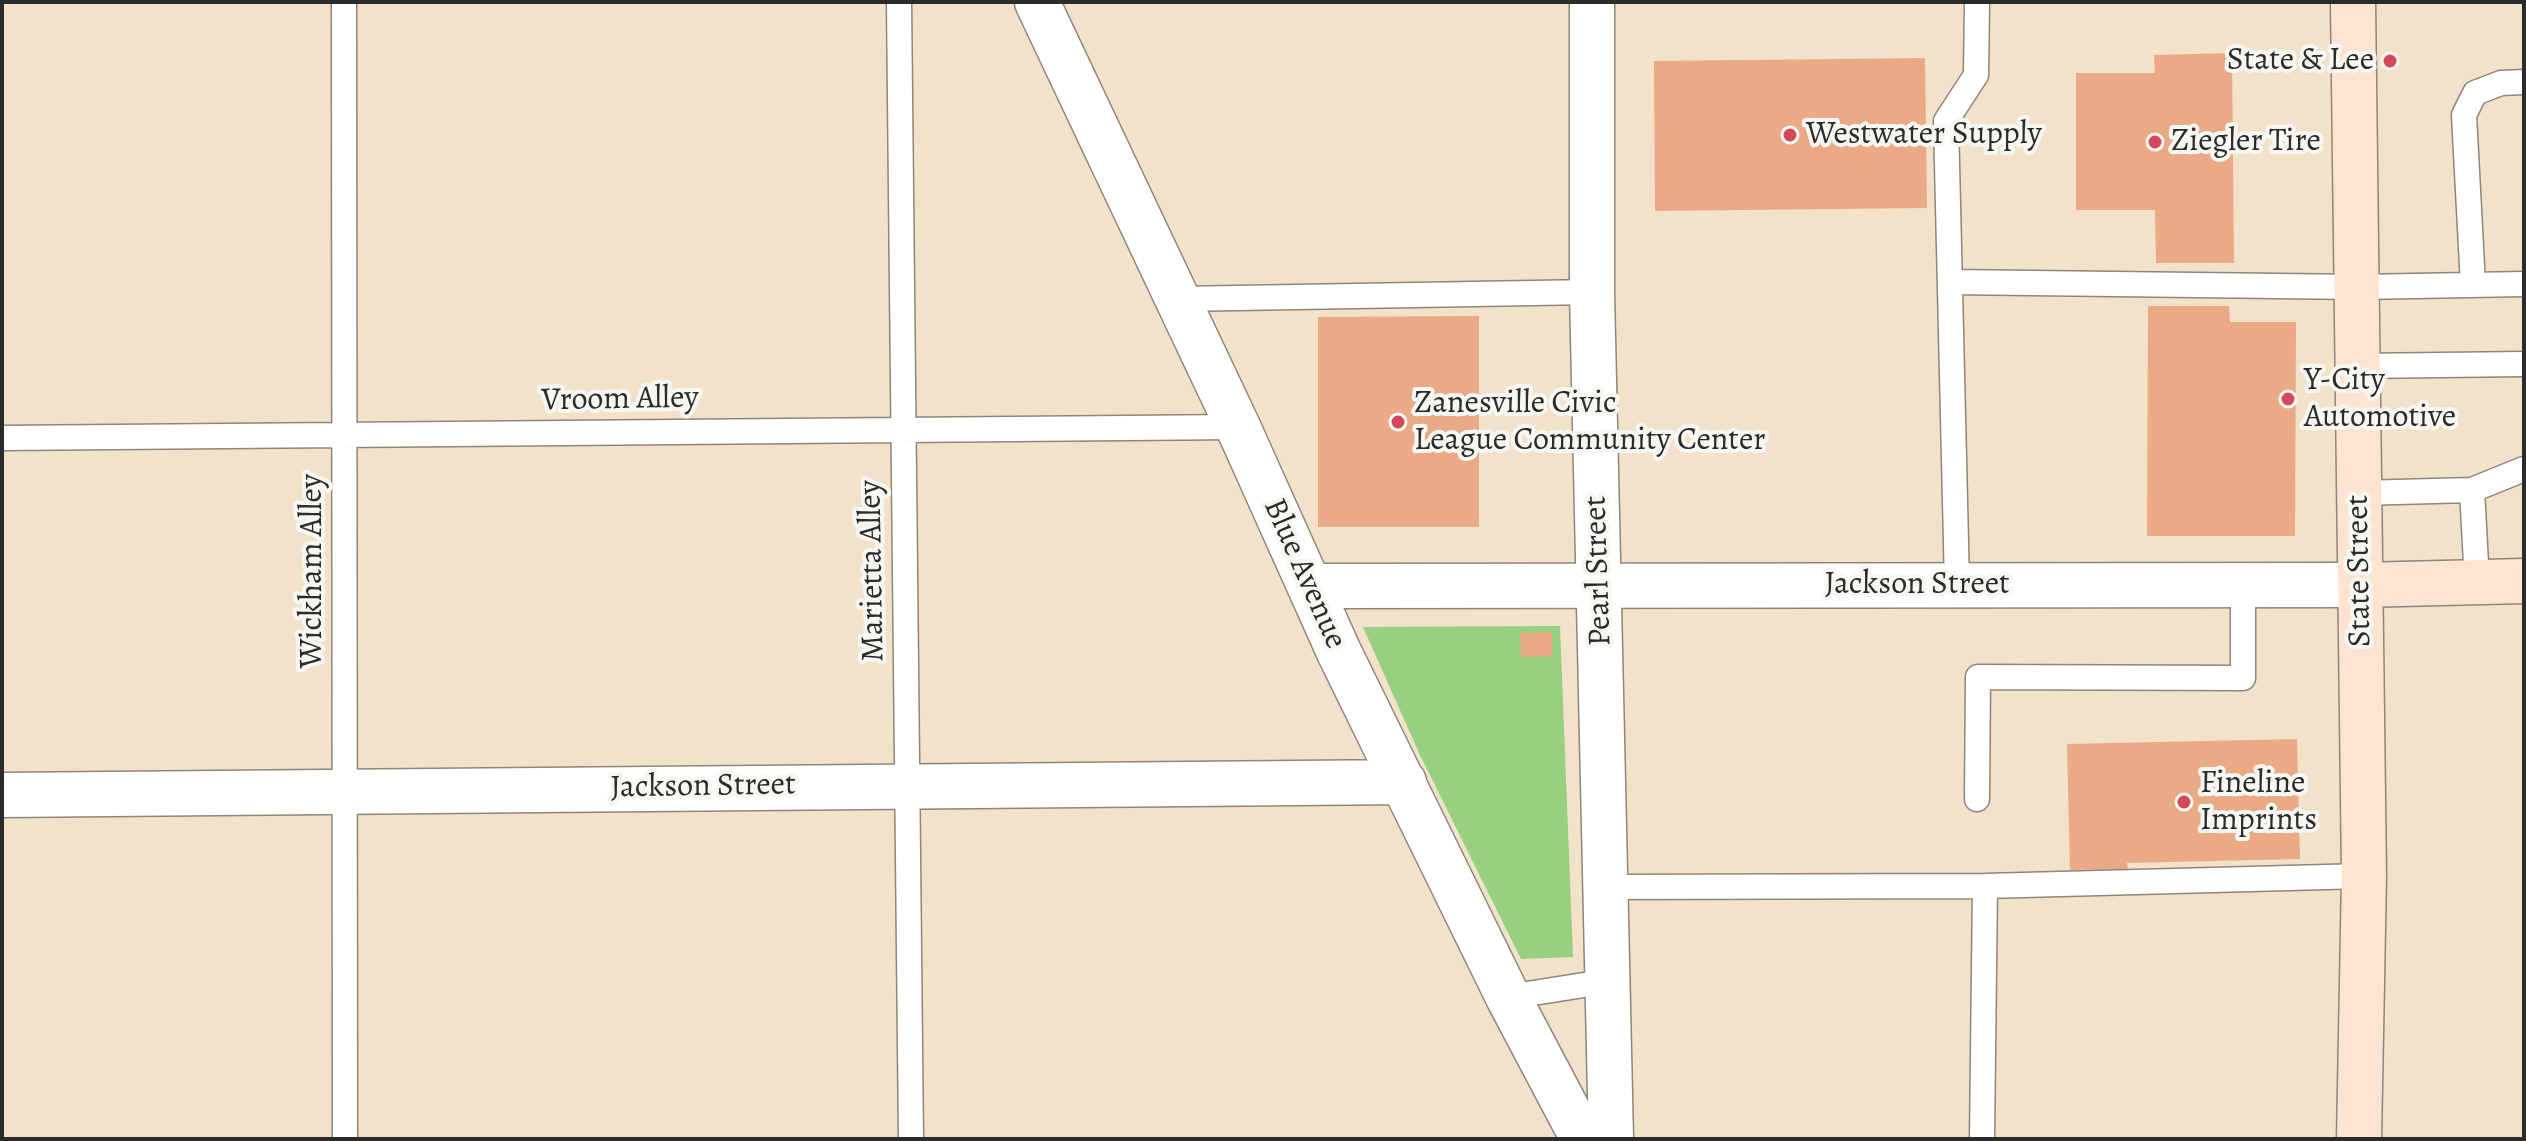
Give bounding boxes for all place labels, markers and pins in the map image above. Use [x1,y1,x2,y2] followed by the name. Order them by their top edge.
[2227,42,2374,80] place label: State & Lee
[2381,52,2399,70] marker: State & Lee
[1806,116,2042,154] place label: Westwater Supply
[2171,123,2321,161] place label: Ziegler Tire
[1781,126,1799,144] marker: Westwater Supply
[2146,133,2164,151] marker: Ziegler Tire
[2304,362,2456,437] place label: Y-City Automotive
[1414,385,1766,460] place label: Zanesville Civic League Community Center
[2279,390,2297,408] marker: Y-City Automotive
[1389,413,1407,431] marker: Zanesville Civic League Community Center
[2200,765,2317,840] place label: Fineline Imprints
[2175,793,2193,811] marker: Fineline Imprints

